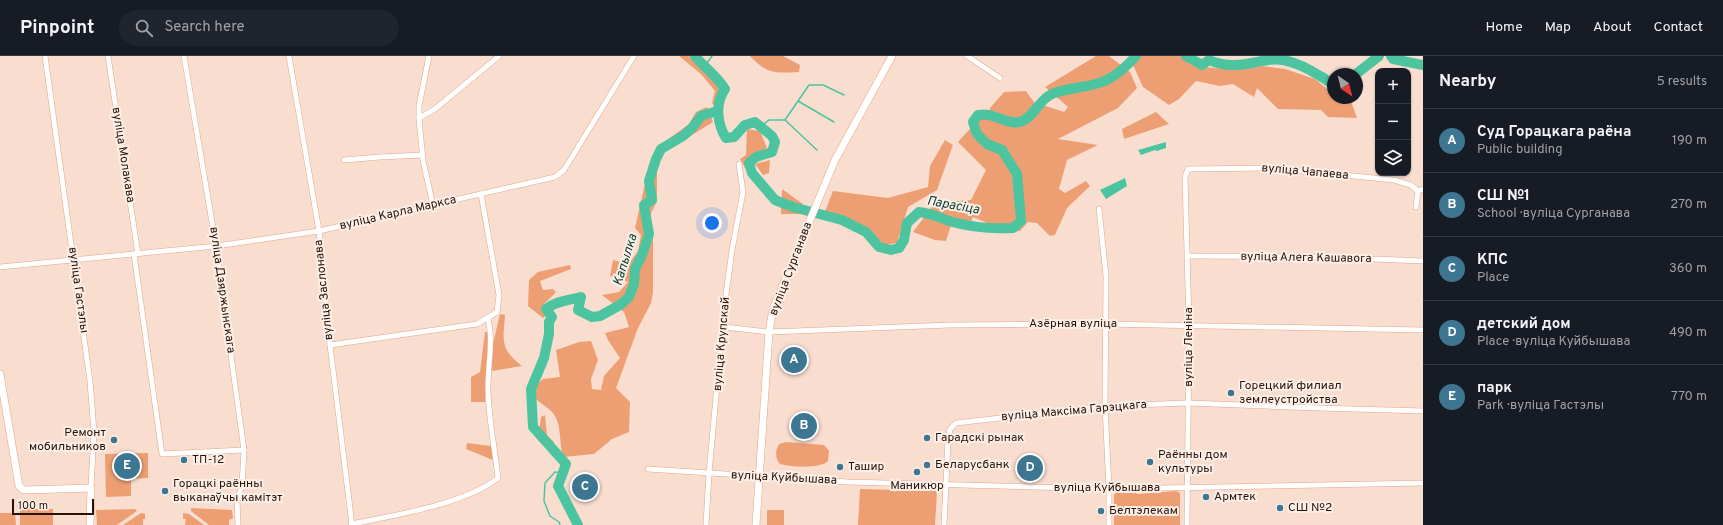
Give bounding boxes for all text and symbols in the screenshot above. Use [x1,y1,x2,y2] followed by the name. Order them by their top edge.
[119,10,399,46] search box
[20,16,95,40] text: Pinpoint
[133,17,155,39] icon: search
[165,18,245,37] text: Search here
[1486,19,1523,36] text: Home
[1545,19,1571,36] text: Map
[1593,19,1632,36] text: About
[1654,19,1703,36] text: Contact
[1327,68,1363,104] north arrow
[1375,68,1411,176] map controls
[1375,68,1411,104] button: +
[1439,71,1496,93] text: Nearby
[1657,74,1707,90] text: 5 results
[1375,104,1411,140] button: −
[108,106,138,204] street label: вуліца Молакава
[1477,123,1631,142] text: Суд Горацкага раёна
[1447,133,1457,149] text: A
[1672,133,1707,149] text: 190 m
[1375,140,1411,176] button: layers
[1477,142,1563,158] text: Public building
[1261,160,1349,184] street label: вуліца Чапаева
[1477,187,1530,206] text: СШ №1
[338,192,458,234] street label: вуліца Карла Маркса
[926,194,981,219] water label: Парасіца
[1448,197,1456,213] text: B
[1670,197,1707,213] text: 270 m
[1477,206,1630,222] text: School · вуліца Сурганава
[702,213,722,233] your location
[766,220,816,318] street label: вуліца Сурганава
[205,226,239,354] street label: вуліца Дзяржынскага
[611,232,642,288] water label: Капылка
[311,239,337,341] street label: вуліца Заслонава
[64,246,92,334] street label: вуліца Гастэлы
[1240,249,1372,267] street label: вуліца Алега Кашавога
[1477,251,1508,270] text: КПС
[1448,261,1456,277] text: C
[1669,261,1707,277] text: 360 m
[1477,270,1509,286] text: Place
[710,296,734,392] street label: вуліца Крупскай
[1181,307,1197,387] street label: вуліца Леніна
[1477,315,1571,334] text: детский дом
[1029,316,1117,332] street label: Азёрная вуліца
[1447,325,1457,341] text: D
[1669,325,1707,341] text: 490 m
[1477,334,1630,350] text: Place · вуліца Куйбышава
[781,345,807,375] pin: A
[1239,378,1342,408] place label: Горецкий филиал землеустройства
[1477,379,1512,398] text: парк
[1226,388,1236,398] marker: Горецкий филиал землеустройства
[1448,389,1456,405] text: E
[1671,389,1707,405] text: 770 m
[1000,397,1148,425] street label: вуліца Максіма Гарэцкага
[1477,398,1604,414] text: Park · вуліца Гастэлы
[791,411,817,441] pin: B
[29,425,107,455] place label: Ремонт мобильников
[935,430,1024,446] place label: Гарадскі рынак
[922,433,932,443] marker: Гарадскі рынак
[109,435,119,445] marker: Ремонт мобильников
[1158,447,1228,477] place label: Раённы дом культуры
[114,451,140,481] pin: E
[192,452,224,468] place label: ТП-12
[1017,453,1043,483] pin: D
[179,455,189,465] marker: ТП-12
[935,457,1010,473] place label: Беларусбанк
[1145,457,1155,467] marker: Раённы дом культуры
[848,459,885,475] place label: Ташир
[922,460,932,470] marker: Беларусбанк
[835,462,845,472] marker: Ташир
[731,467,837,489] street label: вуліца Куйбышава
[912,467,922,477] marker: Маникюр
[572,472,598,502] pin: C
[173,476,283,506] place label: Горацкі раённы выканаўчы камітэт
[890,478,944,494] place label: Маникюр
[1054,480,1160,496] street label: вуліца Куйбышава
[160,486,170,496] marker: Горацкі раённы выканаўчы камітэт
[1214,489,1256,505] place label: Армтек
[1201,492,1211,502] marker: Армтек
[12,497,94,516] scale bar
[18,499,48,513] text: 100 m
[1288,500,1332,516] place label: СШ №2
[1109,503,1178,519] place label: Белтэлекам
[1275,503,1285,513] marker: СШ №2
[1096,506,1106,516] marker: Белтэлекам

